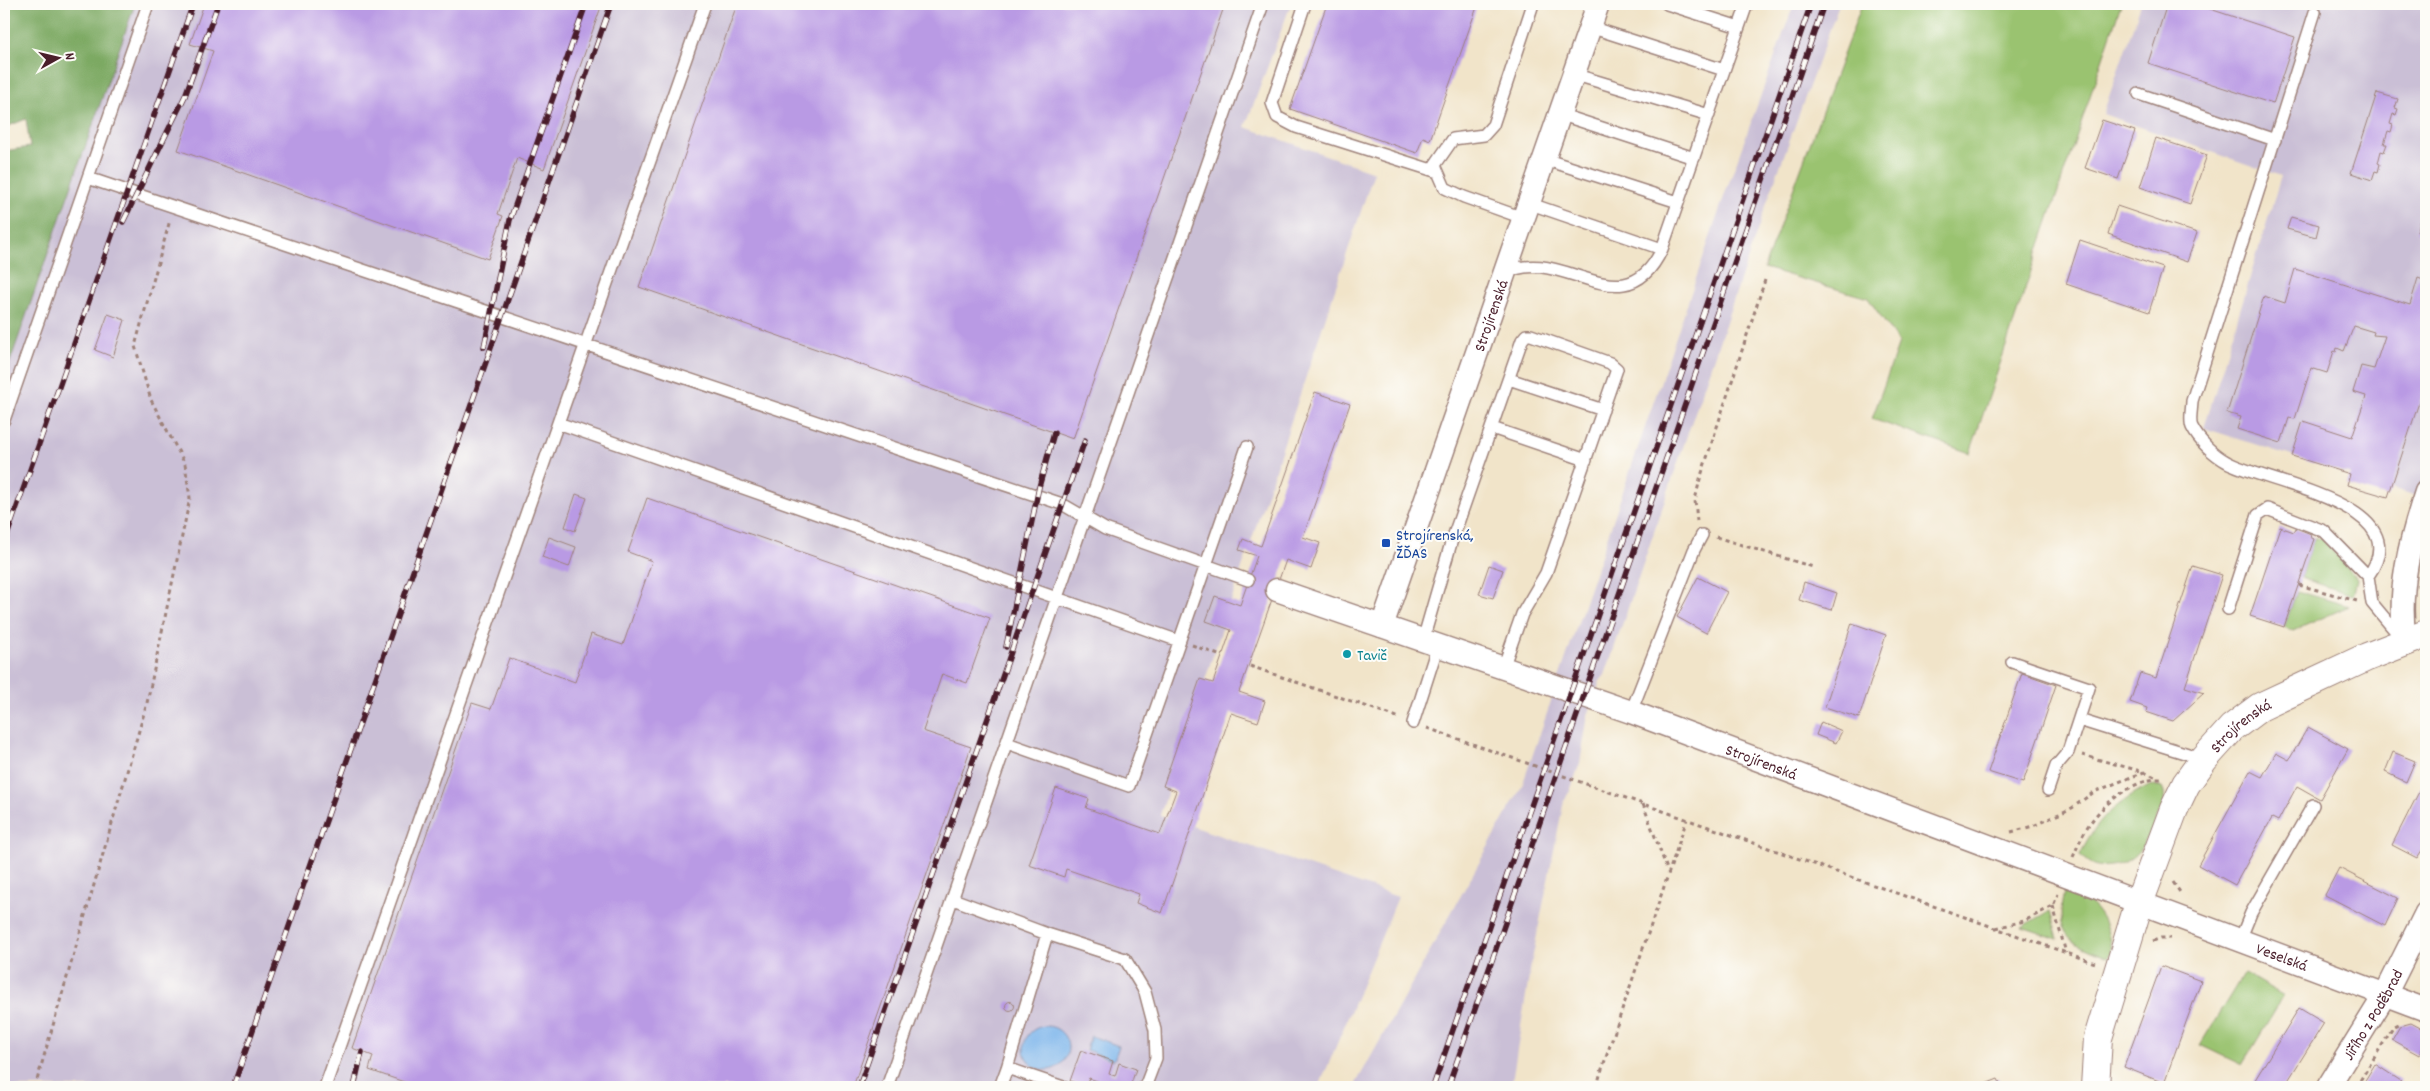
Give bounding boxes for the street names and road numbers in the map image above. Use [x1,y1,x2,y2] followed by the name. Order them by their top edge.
[1469,277,1515,355] street label: Strojírenská
[2206,694,2276,759] street label: Strojírenská
[1722,739,1800,787] street label: Strojírenská
[2252,938,2311,979] street label: Veselská
[2338,966,2410,1066] street label: Jiřího z Poděbrad

